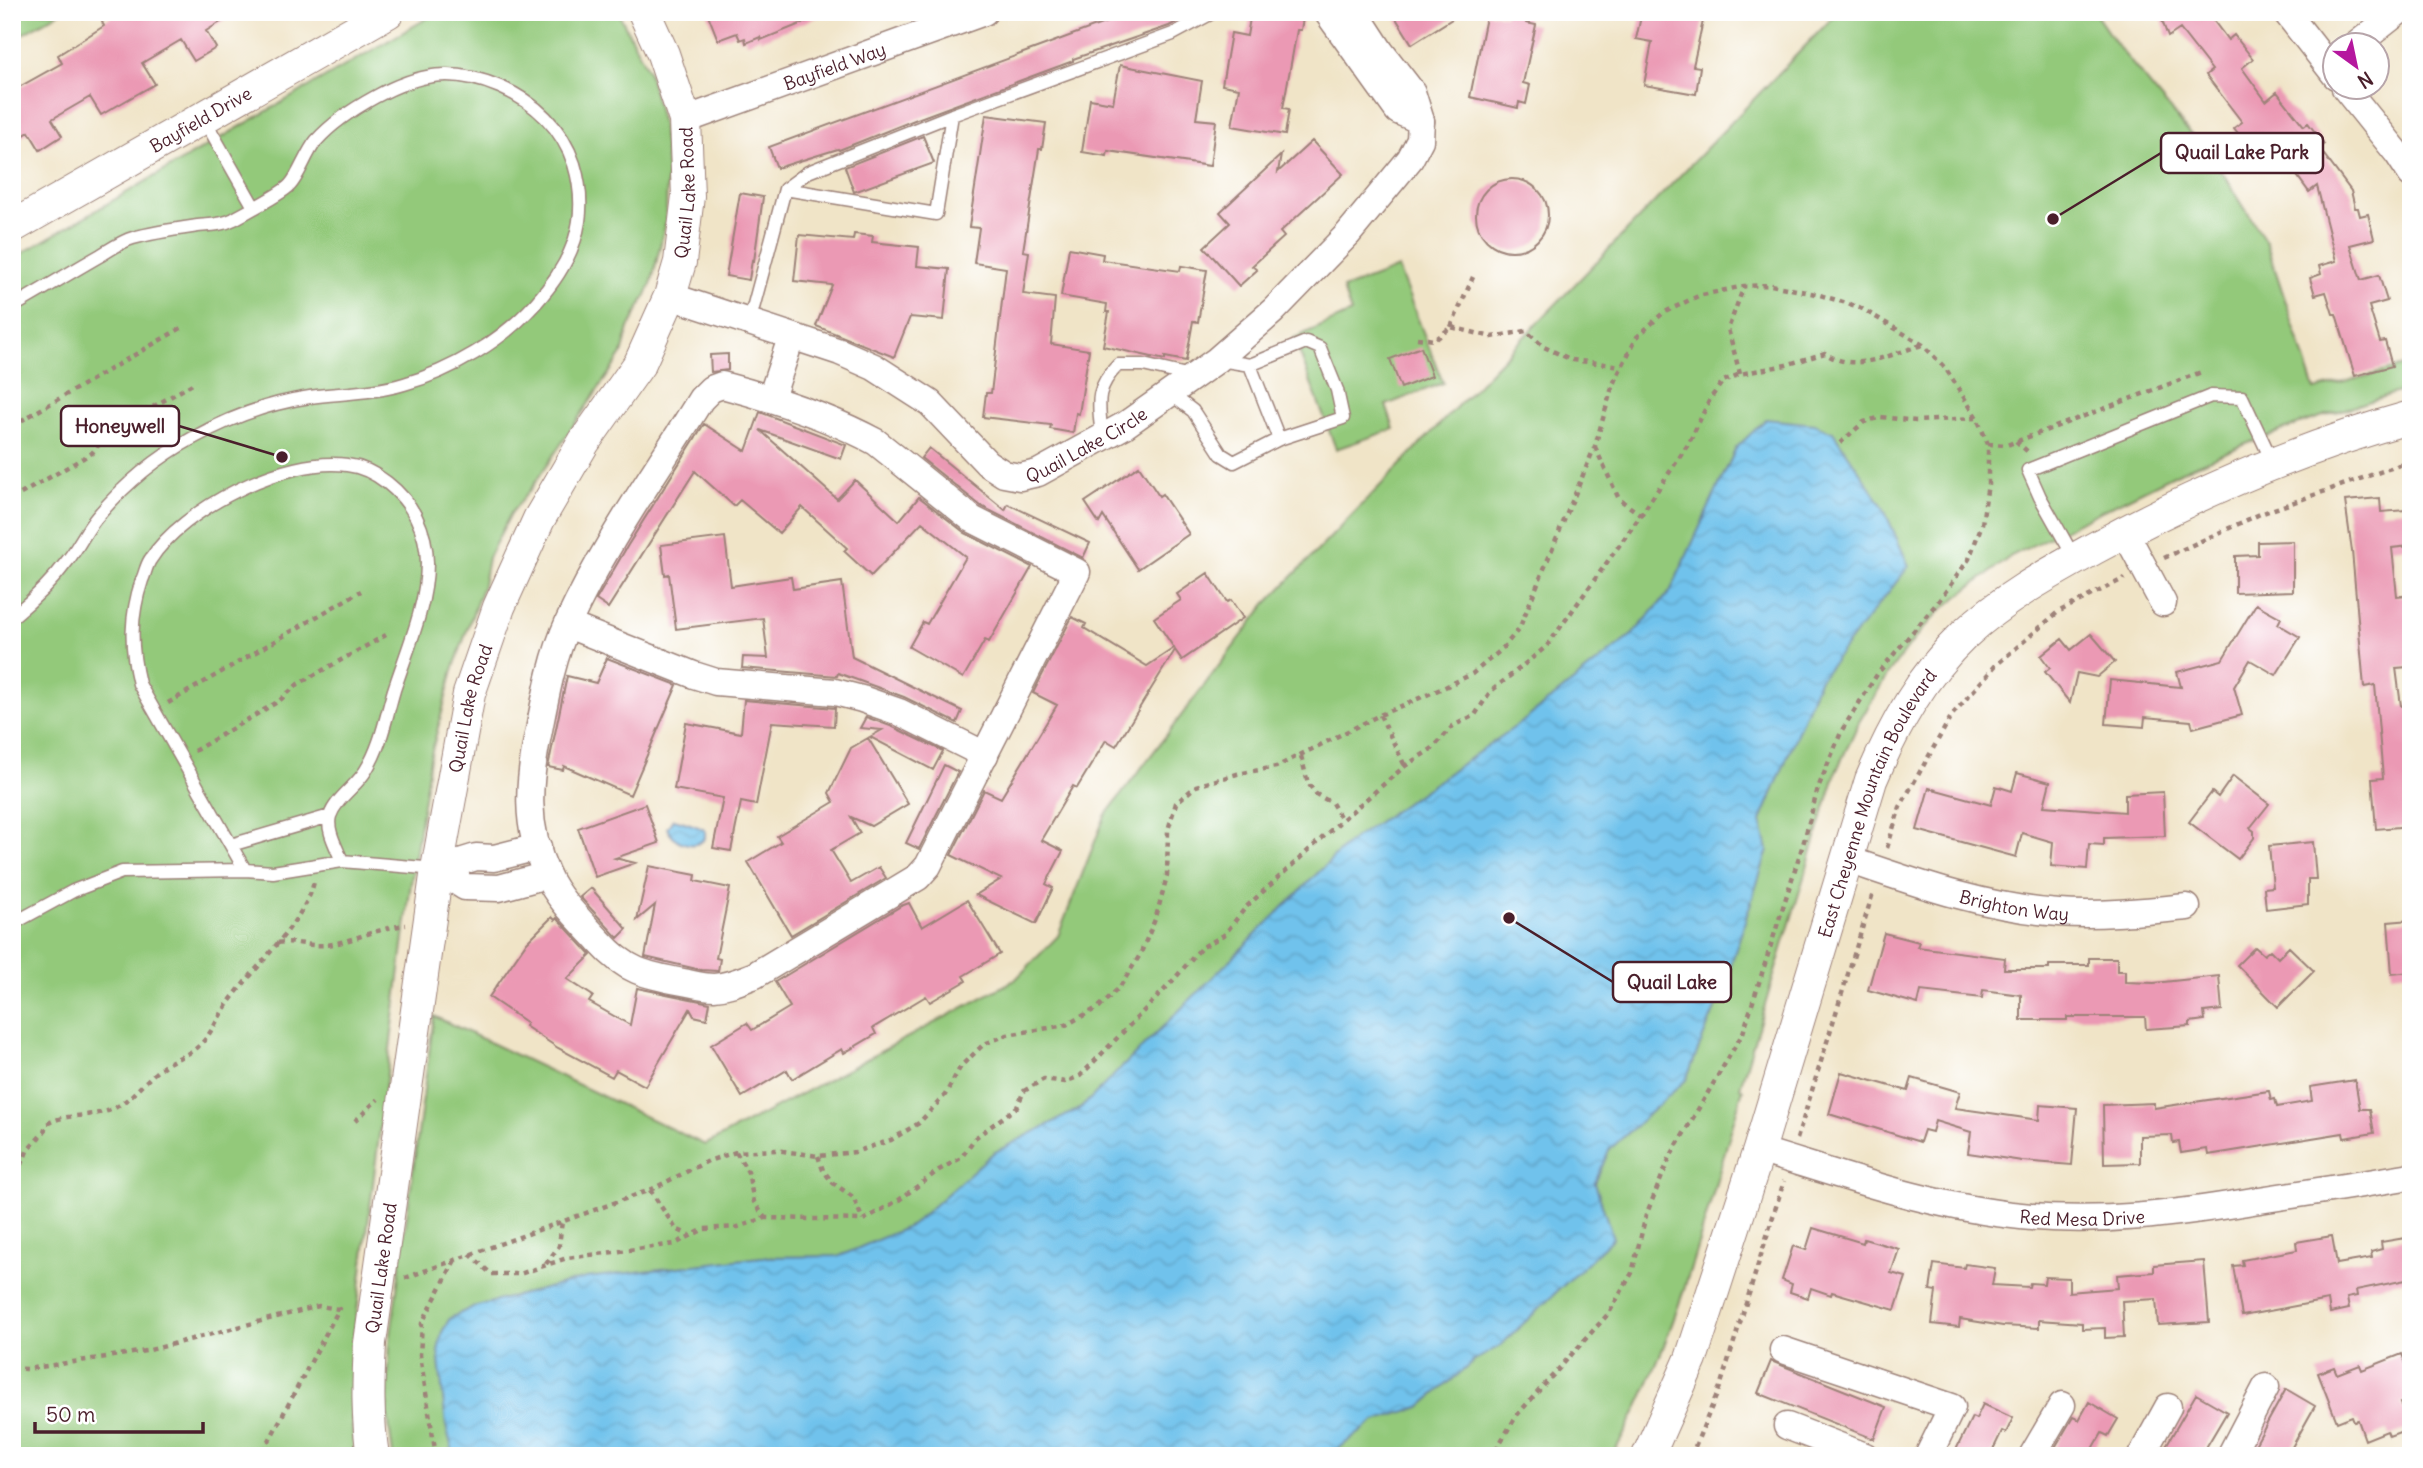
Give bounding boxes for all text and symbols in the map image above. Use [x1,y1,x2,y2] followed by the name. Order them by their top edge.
[2322,32,2392,102] north arrow
[780,37,889,95] street label: Bayfield Way
[2353,67,2377,94] text: N
[145,81,255,157] street label: Bayfield Drive
[669,126,700,260] street label: Quail Lake Road
[2161,133,2323,173] callout: Quail Lake Park
[2175,140,2309,164] text: Quail Lake Park
[1023,402,1151,487] street label: Quail Lake Circle
[61,406,179,446] callout: Honeywell
[75,414,165,438] text: Honeywell
[443,641,497,775] street label: Quail Lake Road
[1812,664,1941,940] street label: East Cheyenne Mountain Boulevard
[1957,884,2070,925] street label: Brighton Way
[1613,962,1731,1002] callout: Quail Lake
[1627,970,1717,994] text: Quail Lake
[360,1201,401,1335] street label: Quail Lake Road
[2019,1204,2146,1230] street label: Red Mesa Drive
[35,1391,203,1435] scale bar
[46,1401,95,1428] text: 50 m

